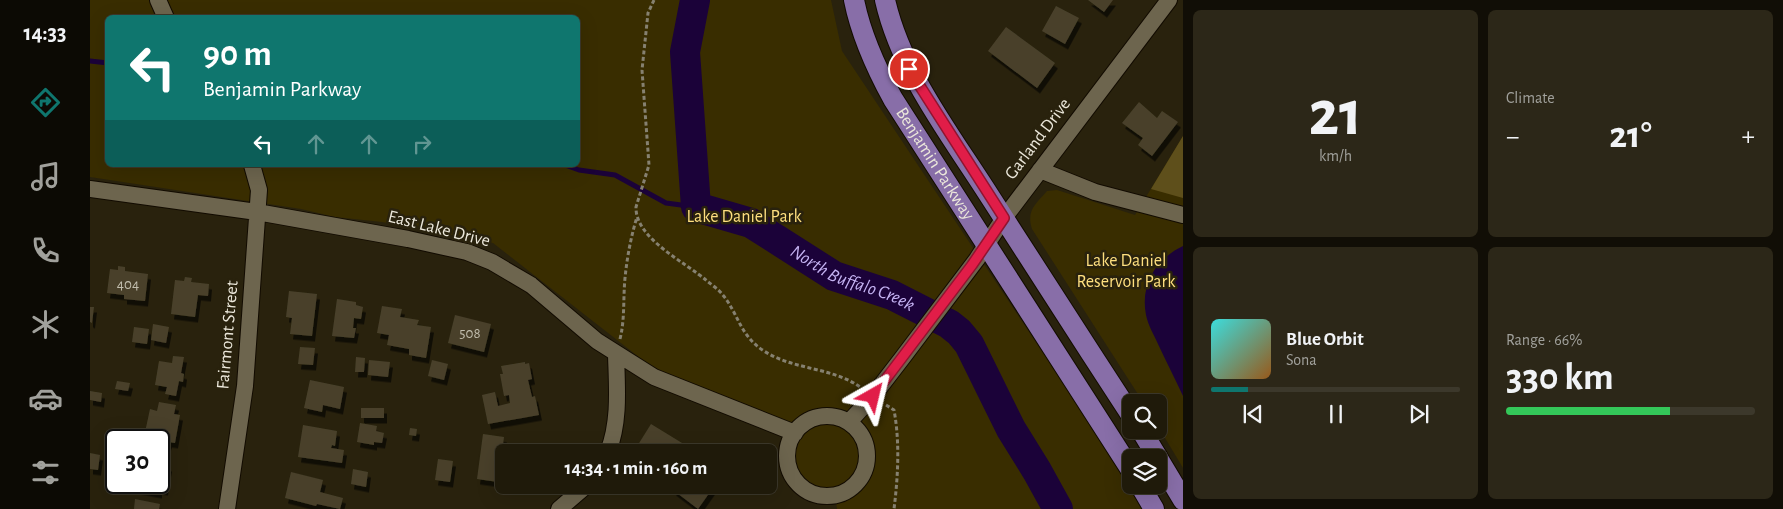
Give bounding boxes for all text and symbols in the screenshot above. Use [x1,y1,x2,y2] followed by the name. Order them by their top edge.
[24,22,67,44] text: 14:33
[120,35,185,100] icon: left
[203,37,272,72] text: 90 m
[888,48,930,90] pin
[895,55,923,83] icon: arrive
[203,78,362,100] text: Benjamin Parkway
[1308,82,1363,147] text: 21
[28,85,63,120] icon: directions
[1506,90,1555,106] text: Climate
[1002,95,1074,183] street label: Garland Drive
[892,104,977,224] street label: Benjamin Parkway
[1609,117,1652,155] text: 21°
[1506,123,1519,151] text: −
[1742,123,1755,151] text: +
[249,130,277,158] icon: left
[302,130,330,158] icon: ahead
[355,130,383,158] icon: ahead
[408,130,436,158] icon: right
[1319,148,1352,164] text: km/h
[28,159,63,194] icon: music
[386,208,492,250] street label: East Lake Drive
[686,208,802,226] park label: Lake Daniel Park
[28,233,63,268] icon: phone
[787,241,918,315] water label: North Buffalo Creek
[1076,252,1176,291] park label: Lake Daniel Reservoir Park
[117,277,139,292] house number: 404
[214,280,242,390] street label: Fairmont Street
[28,307,63,342] icon: climate
[459,326,481,341] house number: 508
[1286,330,1364,349] text: Blue Orbit
[1506,332,1582,348] text: Range · 66%
[1286,352,1317,368] text: Sona
[1506,359,1614,397] text: 330 km
[846,369,898,421] position arrow
[28,381,63,416] icon: car
[1122,394,1167,494] map controls
[1122,394,1167,439] button: search
[1239,400,1267,428] icon: previous
[1322,400,1350,428] icon: pause
[1405,400,1433,428] icon: next
[105,429,170,494] speed limit sign: 30
[1122,449,1167,494] button: layers
[28,455,63,490] icon: filters
[565,459,707,478] text: 14:34 · 1 min · 160 m

